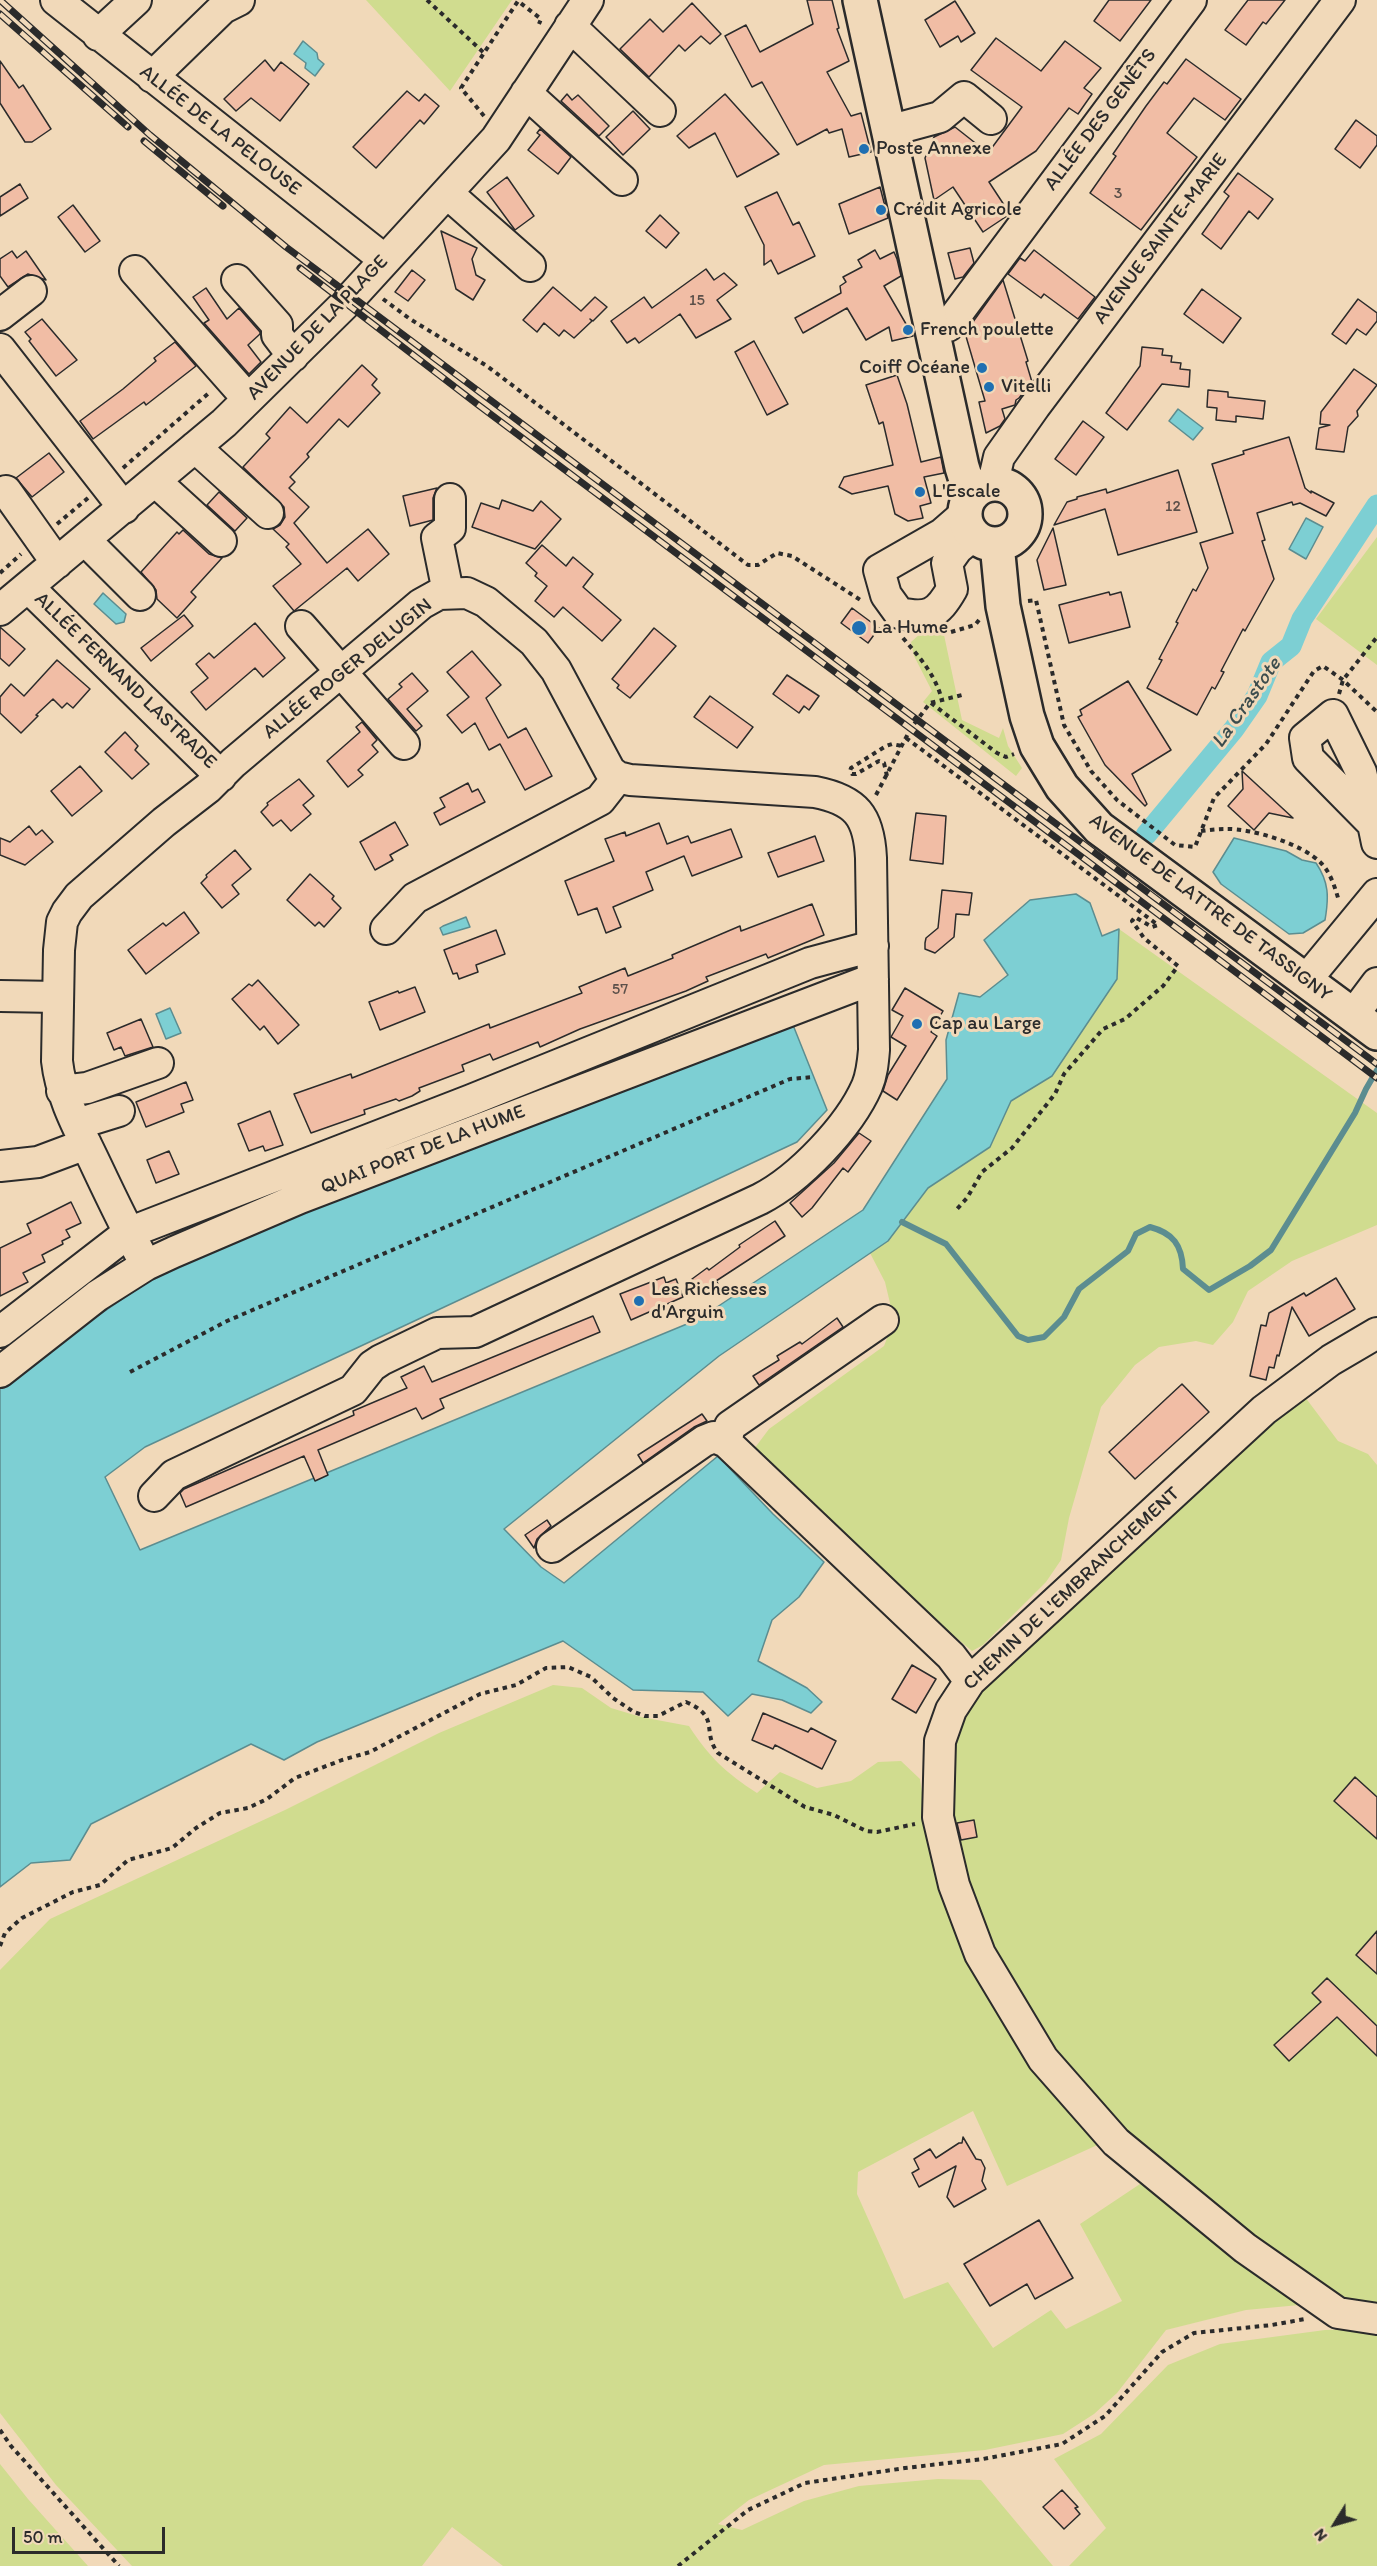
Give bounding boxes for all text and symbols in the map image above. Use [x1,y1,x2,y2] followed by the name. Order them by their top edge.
[1040,44,1162,196] street label: ALLÉE DES GENÊTS
[134,60,306,202] street label: ALLÉE DE LA PELOUSE
[876,137,991,161] place label: Poste Annexe
[857,142,871,156] marker: Poste Annexe
[1089,149,1233,329] street label: AVENUE SAINTE-MARIE
[1114,184,1122,204] house number: 3
[893,198,1022,222] place label: Crédit Agricole
[874,203,888,217] marker: Crédit Agricole
[242,250,394,406] street label: AVENUE DE LA PLAGE
[689,291,705,311] house number: 15
[920,318,1054,342] place label: French poulette
[901,323,915,337] marker: French poulette
[859,356,970,380] place label: Coiff Océane
[975,361,989,375] marker: Coiff Océane
[1001,375,1051,399] place label: Vitelli
[982,380,996,394] marker: Vitelli
[932,480,1000,504] place label: L'Escale
[913,485,927,499] marker: L'Escale
[1165,497,1181,517] house number: 12
[29,587,221,775] street label: ALLÉE FERNAND LASTRADE
[259,593,437,745] street label: ALLÉE ROGER DELUGIN
[872,616,948,640] place label: La Hume
[850,619,868,637] marker: La Hume
[1207,653,1287,753] water label: La Crastote
[1084,809,1336,1007] street label: AVENUE DE LATTRE DE TASSIGNY
[612,980,628,1000] house number: 57
[929,1012,1041,1036] place label: Cap au Large
[910,1017,924,1031] marker: Cap au Large
[317,1100,529,1200] street label: QUAI PORT DE LA HUME
[651,1278,767,1325] place label: Les Richesses d'Arguin
[632,1294,646,1308] marker: Les Richesses d'Arguin
[959,1482,1185,1696] street label: CHEMIN DE L'EMBRANCHEMENT
[1305,2494,1365,2554] north arrow
[15,2515,168,2553] scale bar
[1309,2525,1331,2545] text: N
[23,2526,63,2548] text: 50 m

